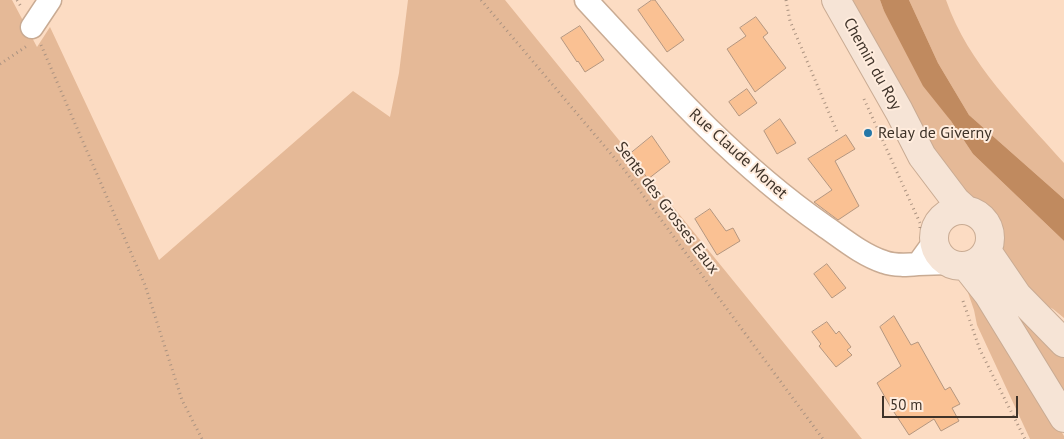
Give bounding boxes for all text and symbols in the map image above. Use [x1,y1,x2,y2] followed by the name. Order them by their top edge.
[839,15,905,113] street label: Chemin du Roy
[685,105,791,203] street label: Rue Claude Monet
[878,123,992,143] place label: Relay de Giverny
[862,127,874,139] marker: Relay de Giverny
[611,138,723,278] street label: Sente des Grosses Eaux
[884,386,1020,418] scale bar
[890,395,923,414] text: 50 m

